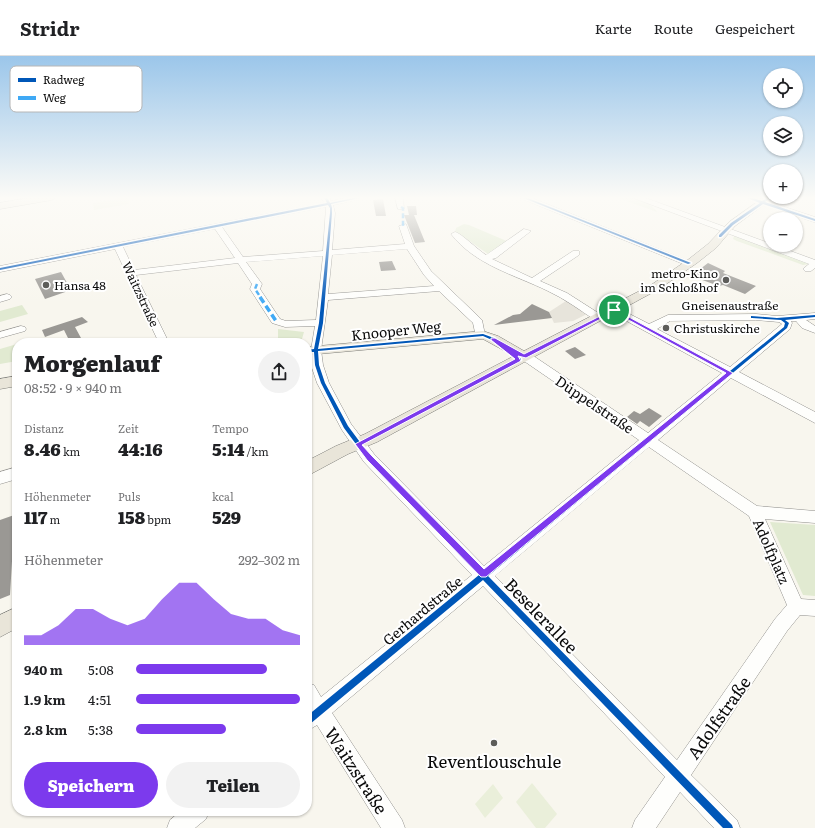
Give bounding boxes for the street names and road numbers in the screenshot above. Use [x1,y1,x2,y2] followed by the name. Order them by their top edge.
[118,258,164,330] street label: Waitzstraße
[682,296,778,314] street label: Gneisenaustraße
[350,315,442,345] street label: Knooper Weg
[552,370,638,438] street label: Düppelstraße
[749,515,795,587] street label: Adolfplatz
[378,571,466,649] street label: Gerhardstraße
[500,572,585,658] street label: Beselerallee
[680,670,756,764] street label: Adolfstraße
[319,722,395,819] street label: Waitzstraße

